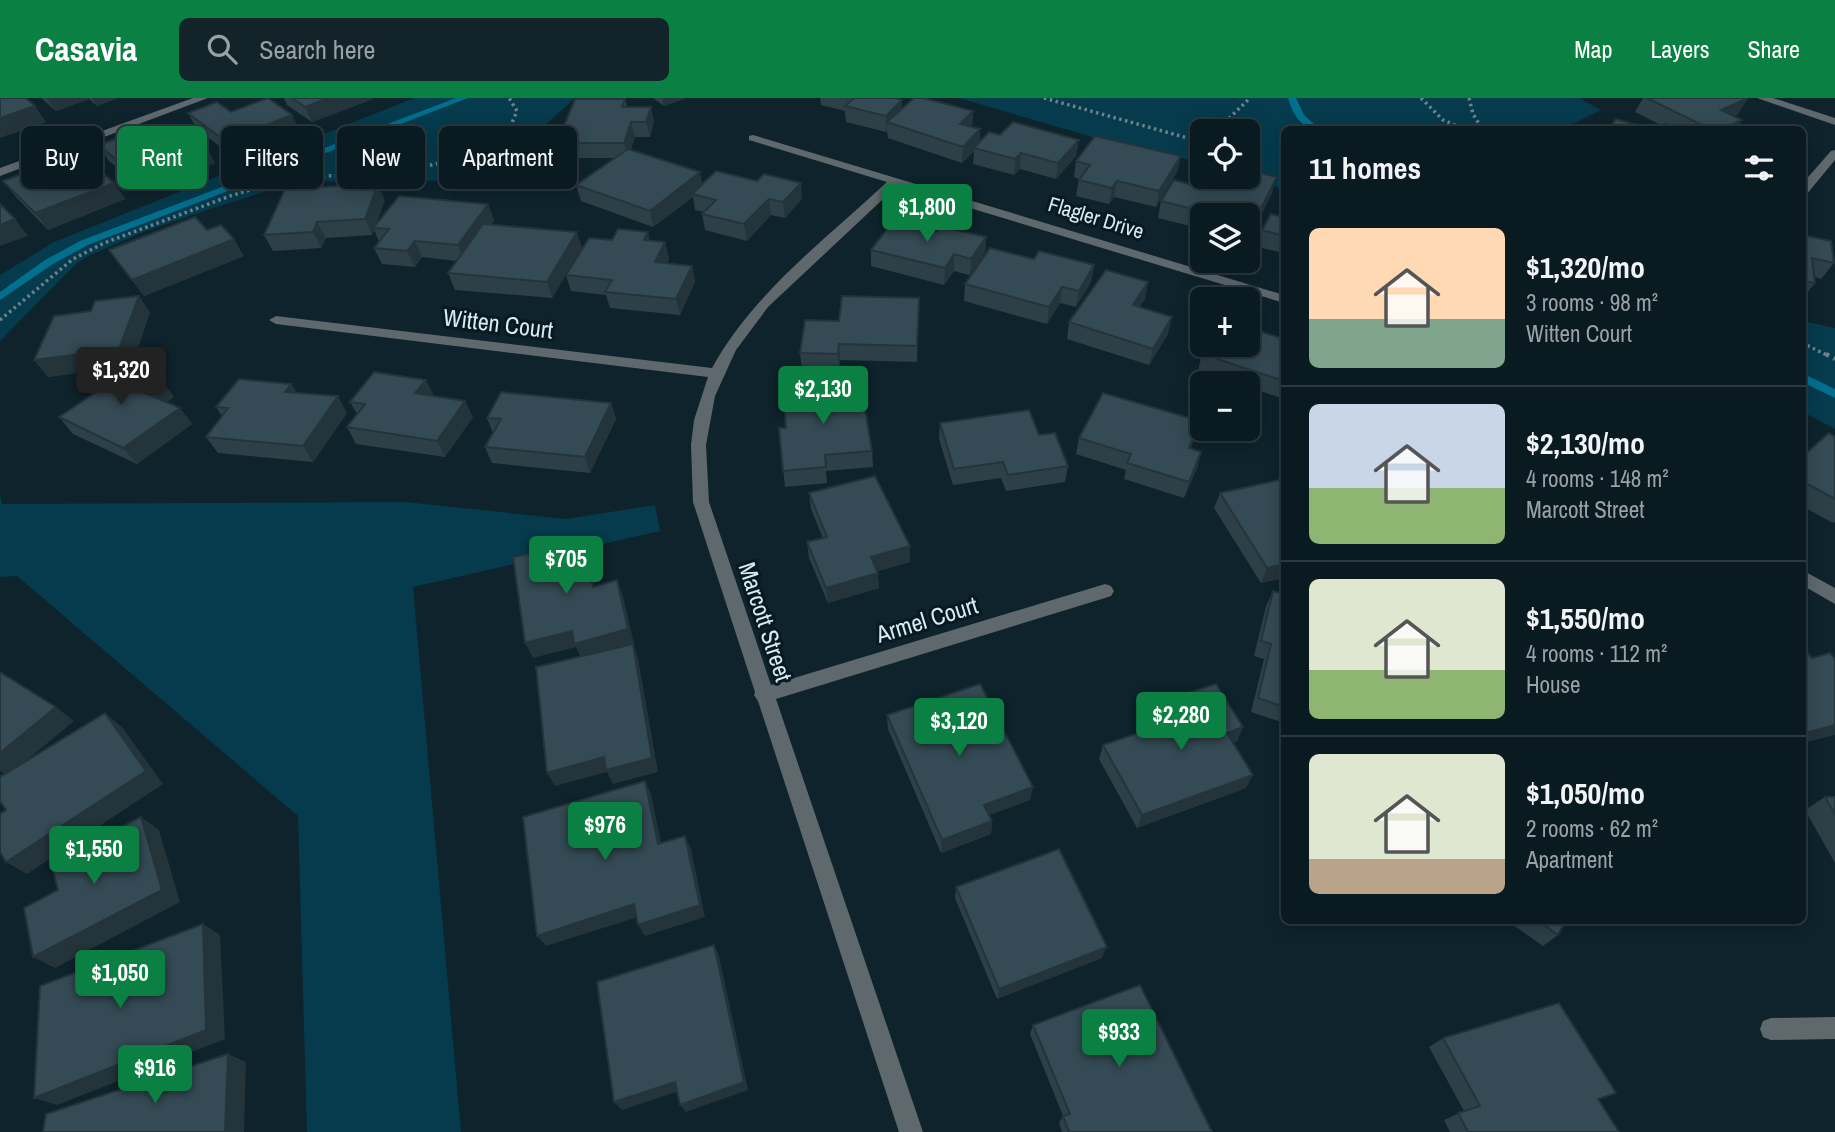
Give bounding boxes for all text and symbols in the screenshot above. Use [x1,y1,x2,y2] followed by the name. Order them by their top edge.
[179,18,669,81] search box
[35,27,137,71] text: Casavia
[203,30,241,68] icon: search
[259,32,375,67] text: Search here
[1574,33,1612,65] text: Map
[1650,33,1709,65] text: Layers
[1747,33,1800,65] text: Share
[1190,119,1260,441] map controls
[1190,119,1260,189] button: locate
[21,126,103,189] chip: Buy
[117,126,207,189] chip: Rent
[221,126,323,189] chip: Filters
[337,126,425,189] chip: New
[439,126,577,189] chip: Apartment
[1309,148,1421,188] text: 11 homes
[1740,149,1778,187] icon: filters
[870,184,984,244] pin: $1,800
[1045,189,1148,246] street label: Flagler Drive
[898,191,956,222] text: $1,800
[1190,203,1260,273] button: layers
[1526,247,1645,287] text: $1,320/mo
[1365,256,1449,340] icon: home
[1190,287,1260,357] button: +
[1526,287,1658,318] text: 3 rooms · 98 m²
[441,300,555,346] street label: Witten Court
[1526,318,1632,349] text: Witten Court
[64,348,178,407] pin: $1,320
[92,354,150,385] text: $1,320
[766,366,880,426] pin: $2,130
[1190,371,1260,441] button: −
[794,373,852,404] text: $2,130
[1526,423,1645,463] text: $2,130/mo
[1365,432,1449,516] icon: home
[1526,463,1669,494] text: 4 rooms · 148 m²
[1526,494,1644,525] text: Marcott Street
[525,536,607,596] pin: $705
[545,543,587,574] text: $705
[732,558,800,686] street label: Marcott Street
[871,588,982,650] street label: Armel Court
[1526,598,1645,638] text: $1,550/mo
[1365,607,1449,691] icon: home
[1526,638,1667,669] text: 4 rooms · 112 m²
[1526,669,1581,700] text: House
[1124,692,1238,752] pin: $2,280
[902,698,1016,758] pin: $3,120
[1152,699,1210,730] text: $2,280
[930,705,988,736] text: $3,120
[1526,773,1645,813] text: $1,050/mo
[1365,782,1449,866] icon: home
[564,802,646,862] pin: $976
[584,809,626,840] text: $976
[1526,813,1658,844] text: 2 rooms · 62 m²
[37,826,151,886] pin: $1,550
[65,833,123,864] text: $1,550
[1526,844,1613,875] text: Apartment
[63,950,177,1010] pin: $1,050
[91,957,149,988] text: $1,050
[1078,1010,1160,1069] pin: $933
[1098,1016,1140,1047] text: $933
[114,1046,196,1105] pin: $916
[134,1052,176,1083] text: $916

